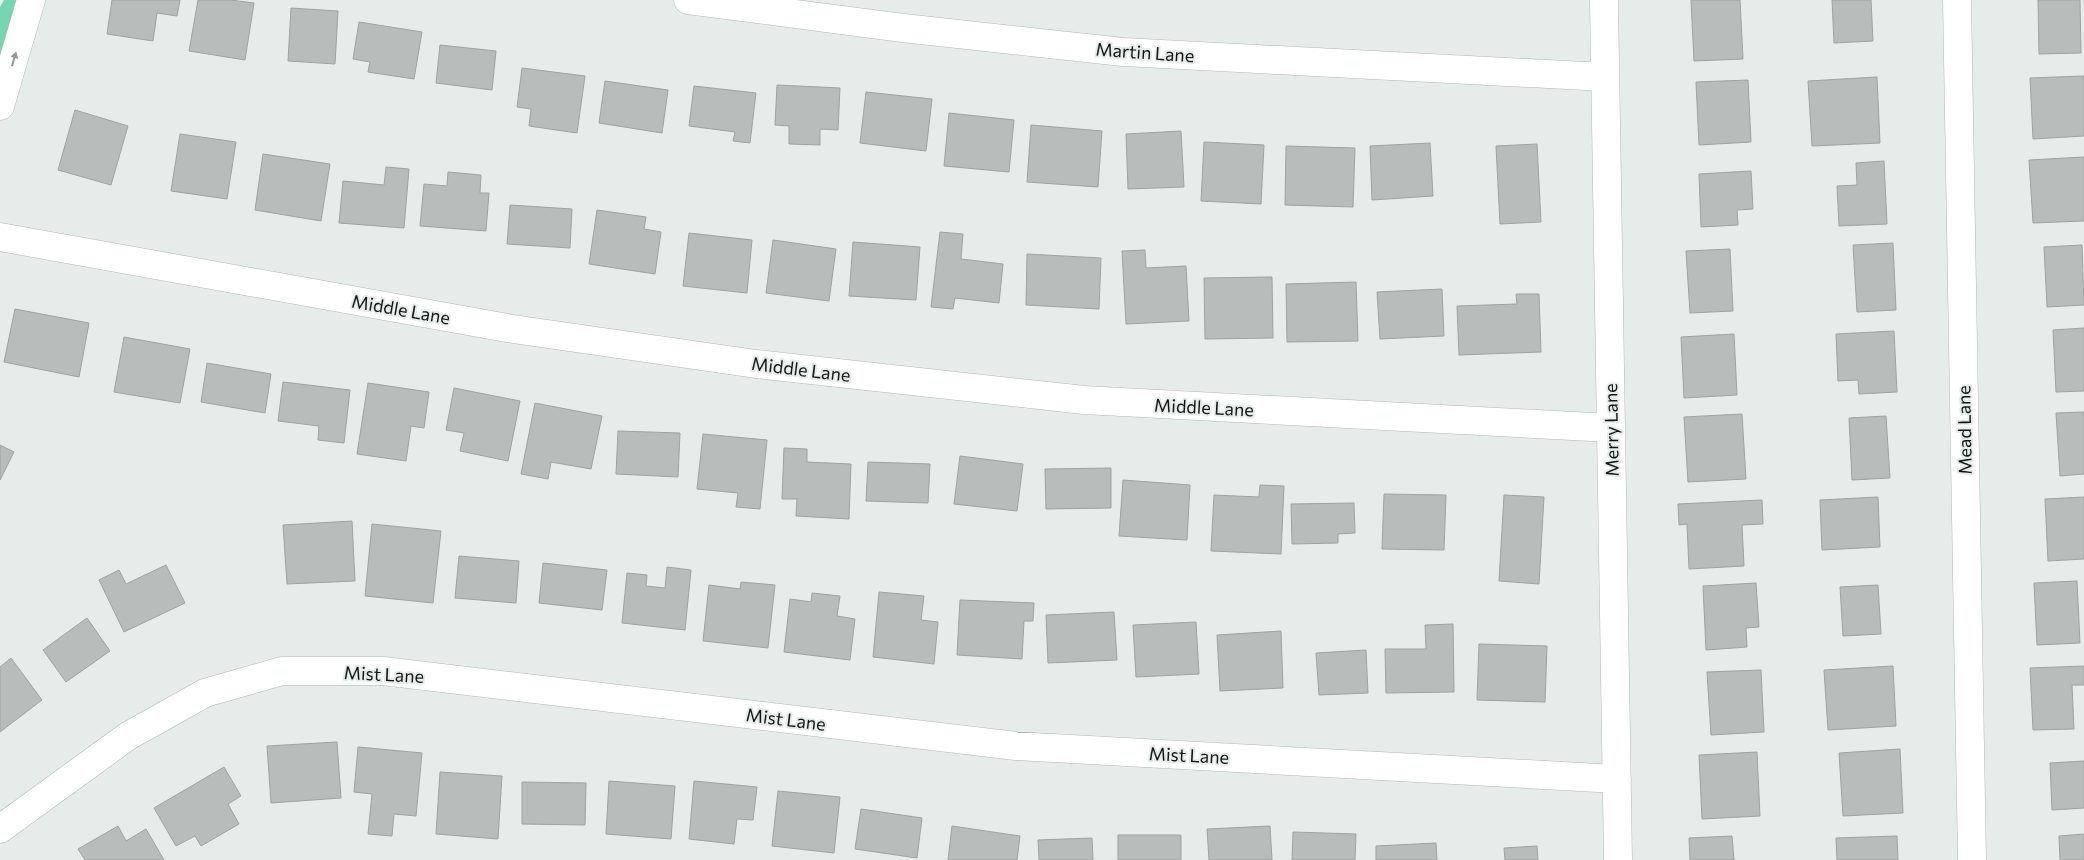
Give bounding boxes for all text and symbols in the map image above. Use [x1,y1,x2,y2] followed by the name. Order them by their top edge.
[1095,38,1195,66] street label: Martin Lane
[10,52,18,67] one-way arrow
[350,290,452,328] street label: Middle Lane
[750,352,852,386] street label: Middle Lane
[1599,383,1623,477] street label: Merry Lane
[1952,385,1976,475] street label: Mead Lane
[1154,393,1254,421] street label: Middle Lane
[343,661,425,687] street label: Mist Lane
[745,703,827,735] street label: Mist Lane
[1148,742,1230,768] street label: Mist Lane

